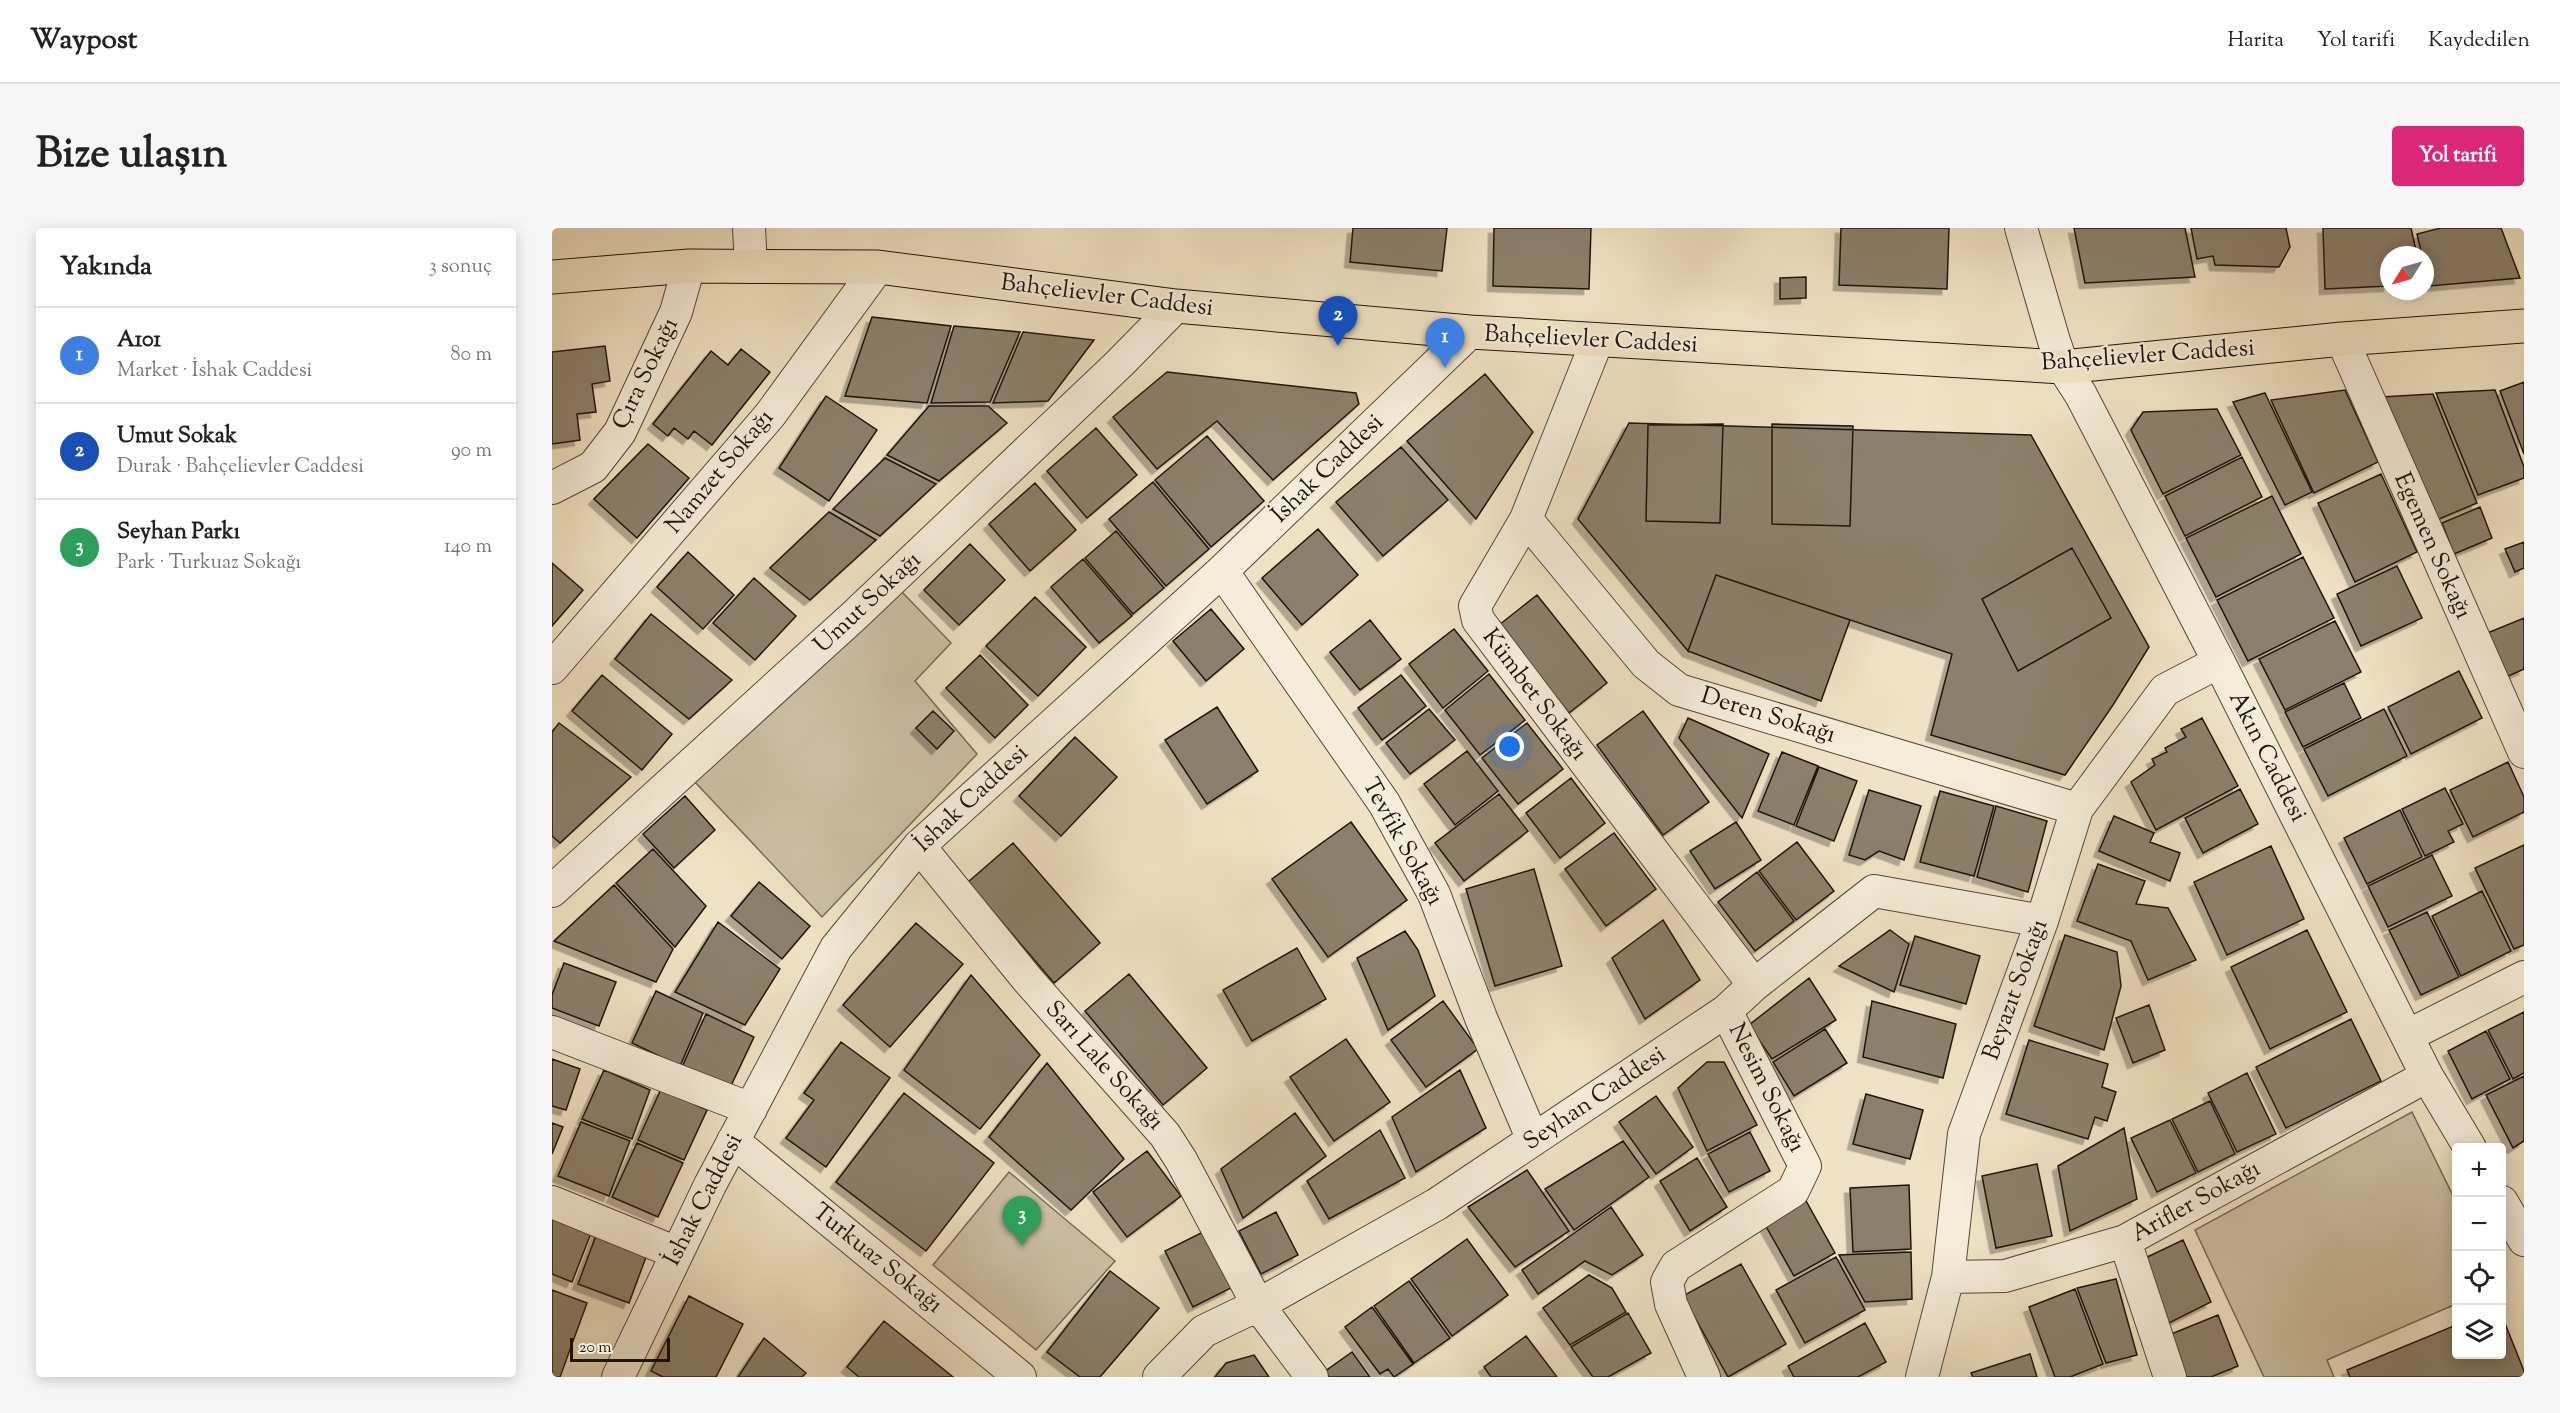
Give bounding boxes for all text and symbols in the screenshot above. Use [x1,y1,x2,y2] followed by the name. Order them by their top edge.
[30,21,137,61] text: Waypost
[2227,26,2284,56] text: Harita
[2317,26,2395,56] text: Yol tarifi
[2428,26,2530,56] text: Kaydedilen
[36,126,227,186] text: Bize ulaşın
[2392,126,2524,186] button: Yol tarifi
[2380,246,2434,300] north arrow
[60,249,152,286] text: Yakında
[429,253,492,282] text: 3 sonuç
[999,266,1216,326] street label: Bahçelievler Caddesi
[1318,296,1358,346] pin: 2
[604,312,688,436] street label: Çıra Sokağı
[1483,317,1699,363] street label: Bahçelievler Caddesi
[1426,318,1464,368] pin: 1
[117,325,161,357] text: A101
[2040,332,2256,380] street label: Bahçelievler Caddesi
[76,341,83,370] text: 1
[451,341,492,370] text: 80 m
[117,357,312,386] text: Market · İshak Caddesi
[658,402,782,542] street label: Namzet Sokağı
[1264,406,1392,531] street label: İshak Caddesi
[117,421,237,453] text: Umut Sokak
[75,437,84,466] text: 2
[451,437,492,466] text: 90 m
[117,453,364,482] text: Durak · Bahçelievler Caddesi
[2385,467,2480,625] street label: Egemen Sokağı
[117,517,240,549] text: Seyhan Parkı
[75,533,84,562] text: 3
[444,533,492,562] text: 140 m
[807,544,929,662] street label: Umut Sokağı
[117,549,301,578] text: Park · Turkuaz Sokağı
[1473,622,1595,768] street label: Kümbet Sokağı
[1696,679,1840,753] street label: Deren Sokağı
[2220,686,2315,828] street label: Akın Caddesi
[1495,732,1524,761] your location
[908,737,1037,861] street label: İshak Caddesi
[1353,772,1451,912] street label: Tevfik Sokağı
[1975,915,2057,1065] street label: Beyazıt Sokağı
[1037,994,1172,1138] street label: Sarı Lale Sokağı
[1719,1018,1813,1159] street label: Nesim Sokağı
[1517,1039,1673,1159] street label: Seyhan Caddesi
[656,1128,752,1272] street label: İshak Caddesi
[2452,1143,2506,1359] map controls
[2452,1143,2506,1197] button: +
[2125,1152,2267,1251] street label: Arifler Sokağı
[805,1196,950,1322] street label: Turkuaz Sokağı
[1002,1196,1042,1246] pin: 3
[2452,1197,2506,1251] button: −
[2452,1251,2506,1305] button: locate
[2452,1305,2506,1359] button: layers
[570,1335,670,1362] scale bar
[579,1337,612,1360] text: 20 m

